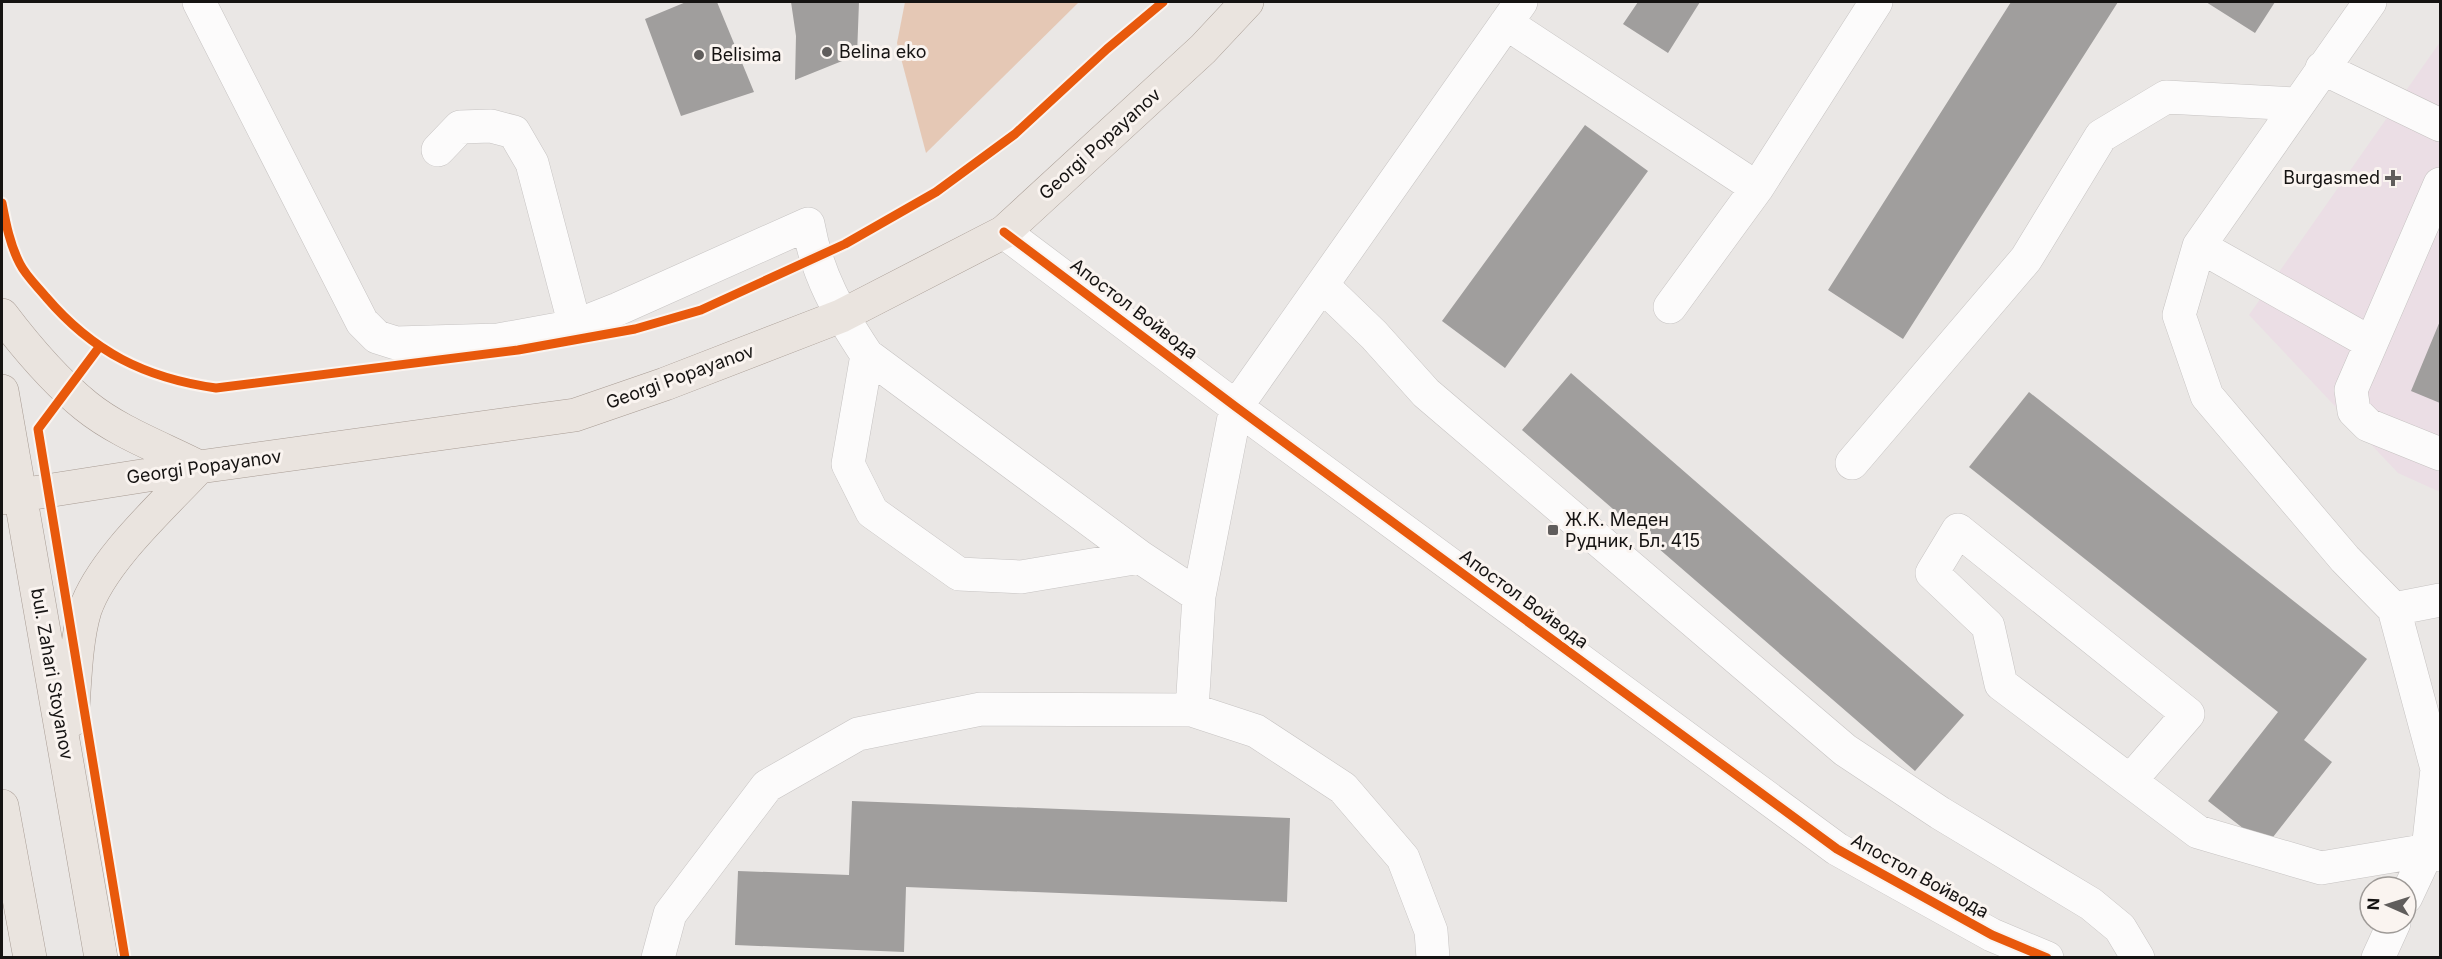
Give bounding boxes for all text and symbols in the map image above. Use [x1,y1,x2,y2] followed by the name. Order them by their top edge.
[839,41,927,62] place label: Belina eko
[711,44,782,65] place label: Belisima
[820,45,834,59] marker: Belina eko
[692,48,706,62] marker: Belisima
[1035,84,1165,204] street label: Georgi Popayanov
[2283,167,2380,188] place label: Burgasmed
[2384,169,2402,187] marker: Burgasmed
[1066,254,1202,363] street label: Апостол Войвода
[603,340,757,413] street label: Georgi Popayanov
[125,445,283,488] street label: Georgi Popayanov
[1565,509,1700,551] place label: Ж.К. Меден Рудник, Бл. 415
[1546,523,1560,537] marker: Ж.К. Меден Рудник, Бл. 415
[1456,545,1593,652] street label: Апостол Войвода
[27,586,78,761] street label: bul. Zahari Stoyanov
[1848,829,1993,922] street label: Апостол Войвода
[2358,875,2418,935] north arrow
[2363,898,2383,911] text: N

